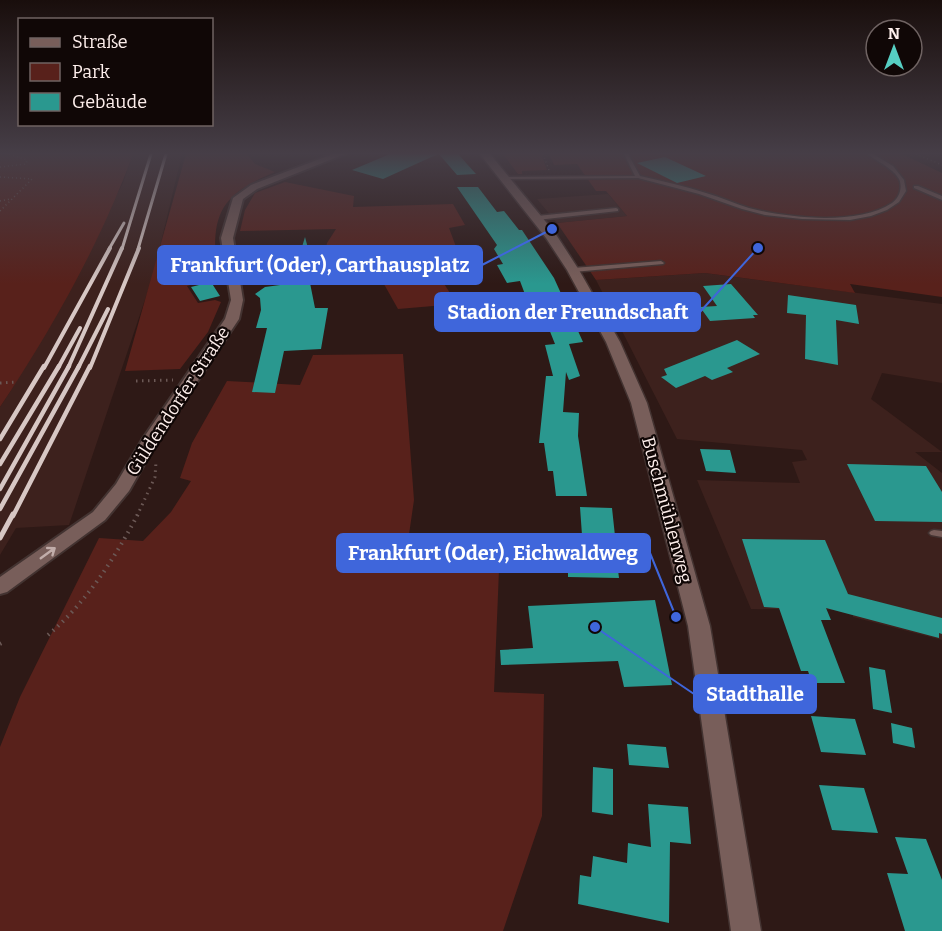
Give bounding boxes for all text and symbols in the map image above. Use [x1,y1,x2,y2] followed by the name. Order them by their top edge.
[18,18,213,126] legend
[864,18,924,78] north arrow
[888,24,900,43] text: N
[72,31,128,53] text: Straße
[72,61,111,83] text: Park
[72,91,147,113] text: Gebäude
[158,246,482,284] callout: Frankfurt (Oder), Carthausplatz
[170,253,470,277] text: Frankfurt (Oder), Carthausplatz
[435,293,700,331] callout: Stadion der Freundschaft
[447,300,689,324] text: Stadion der Freundschaft
[122,322,234,480] street label: Güldendorfer Straße
[637,434,697,586] street label: Buschmühlenweg
[337,534,650,572] callout: Frankfurt (Oder), Eichwaldweg
[348,541,638,565] text: Frankfurt (Oder), Eichwaldweg
[39,546,55,559] one-way arrow
[694,675,816,713] callout: Stadthalle
[706,682,804,706] text: Stadthalle

